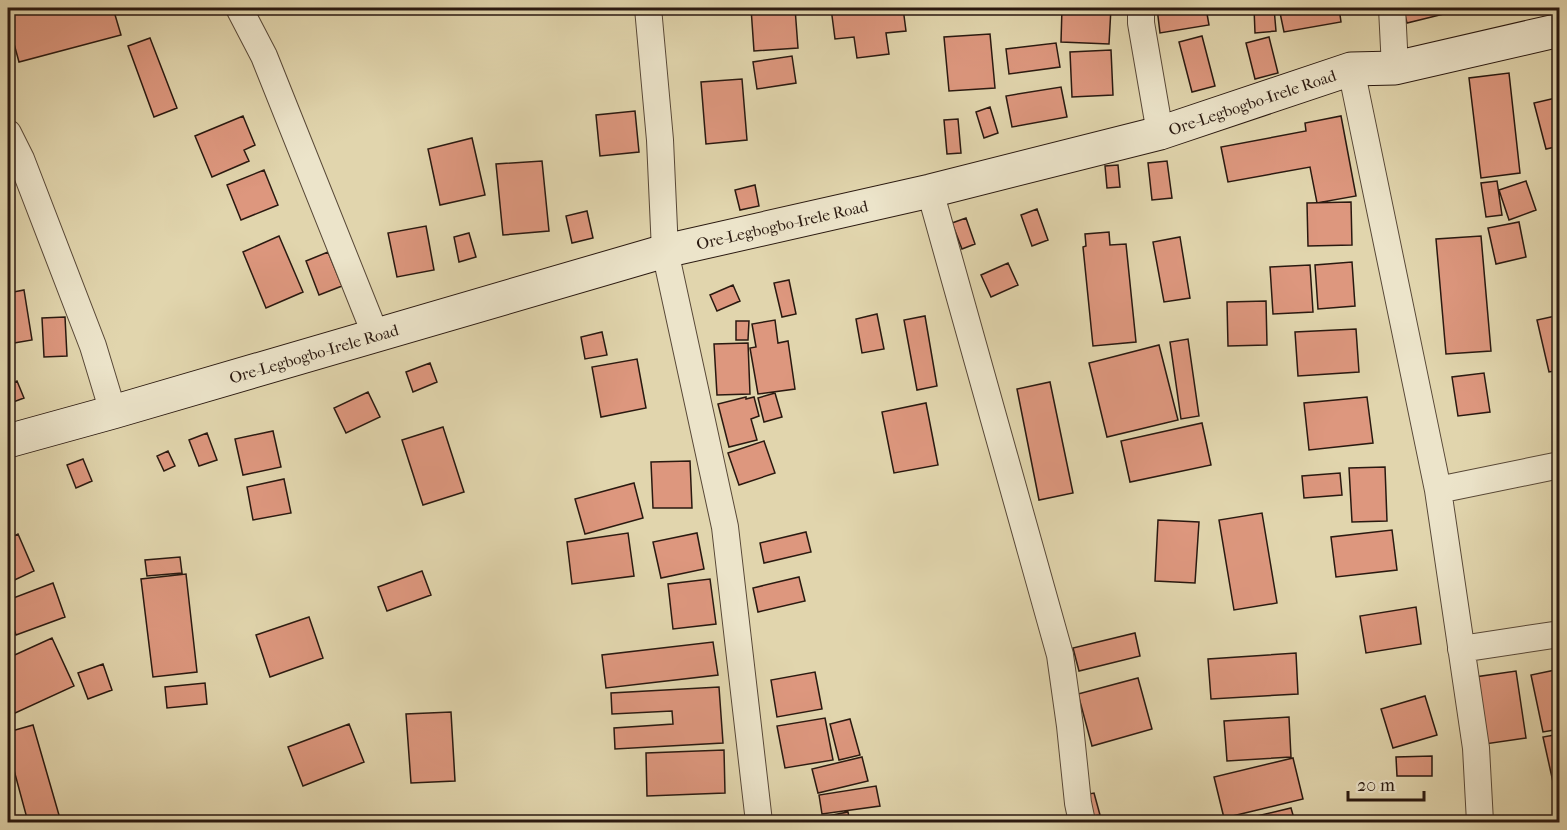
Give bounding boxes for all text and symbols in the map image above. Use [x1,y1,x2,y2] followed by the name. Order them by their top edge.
[1166,66,1339,139] street label: Ore-Legbogbo-Irele Road
[695,196,870,254] street label: Ore-Legbogbo-Irele Road
[227,320,401,388] street label: Ore-Legbogbo-Irele Road
[1348,764,1424,802] scale bar
[1357,775,1395,796] text: 20 m

